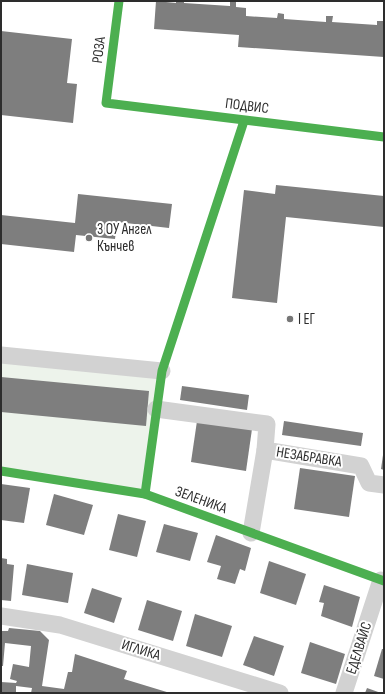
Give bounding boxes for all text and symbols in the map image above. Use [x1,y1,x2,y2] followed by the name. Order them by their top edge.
[88,35,110,64] street label: РОЗА
[224,94,270,118] street label: ПОДВИС
[97,220,152,256] place label: 3 ОУ Ангел Кънчев
[84,233,94,243] marker: 3 ОУ Ангел Кънчев
[298,310,316,329] place label: I ЕГ
[285,314,295,324] marker: I ЕГ
[275,442,344,472] street label: НЕЗАБРАВКА
[173,482,230,518] street label: ЗЕЛЕНИКА
[342,620,376,676] street label: ЕДЕЛВАЙС
[119,635,163,665] street label: ИГЛИКА

